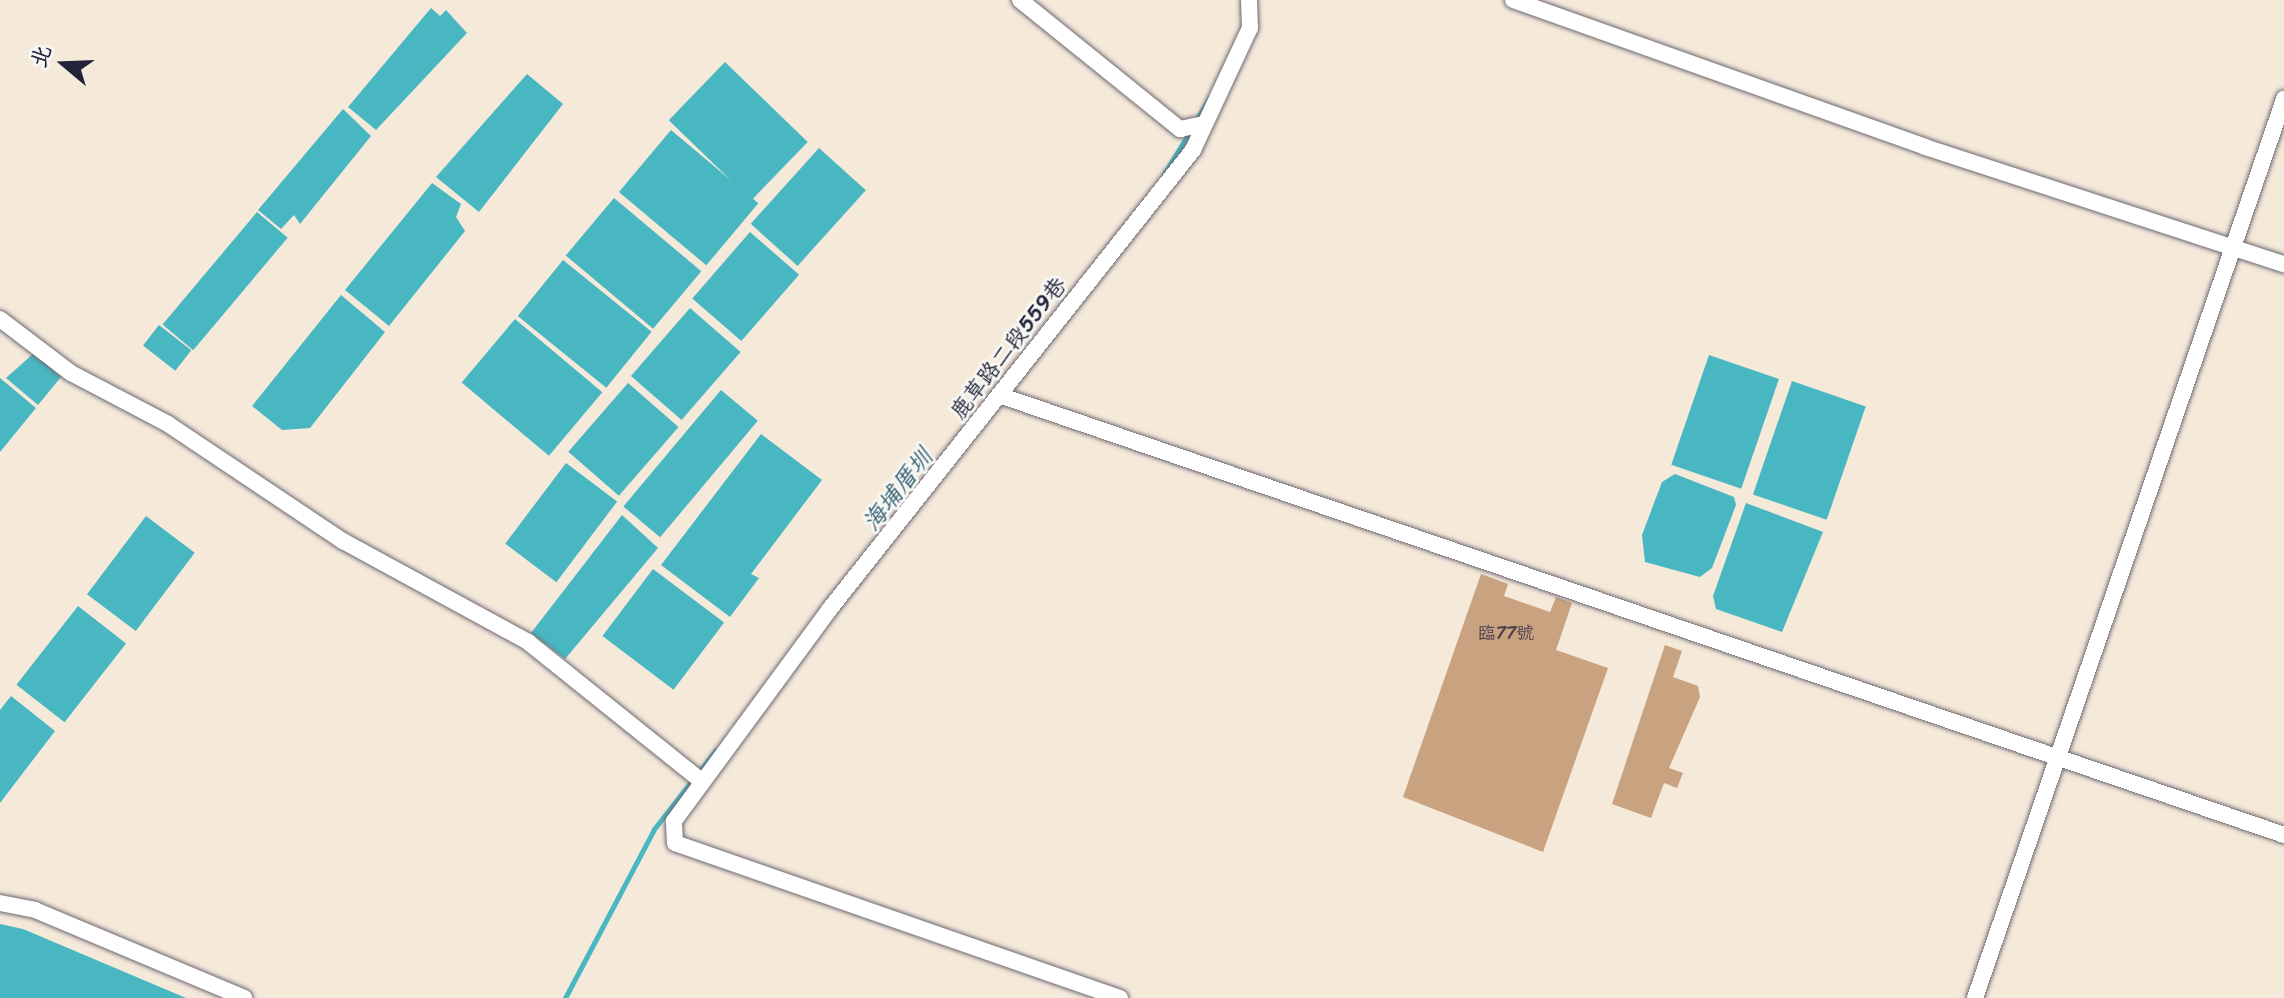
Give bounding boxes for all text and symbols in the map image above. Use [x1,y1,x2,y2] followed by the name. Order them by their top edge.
[24,24,104,104] north arrow
[19,39,63,73] text: 北
[945,272,1071,424] street label: 鹿草路二段559巷
[857,443,939,537] water label: 海埔厝圳
[1478,622,1534,644] house number: 臨77號

